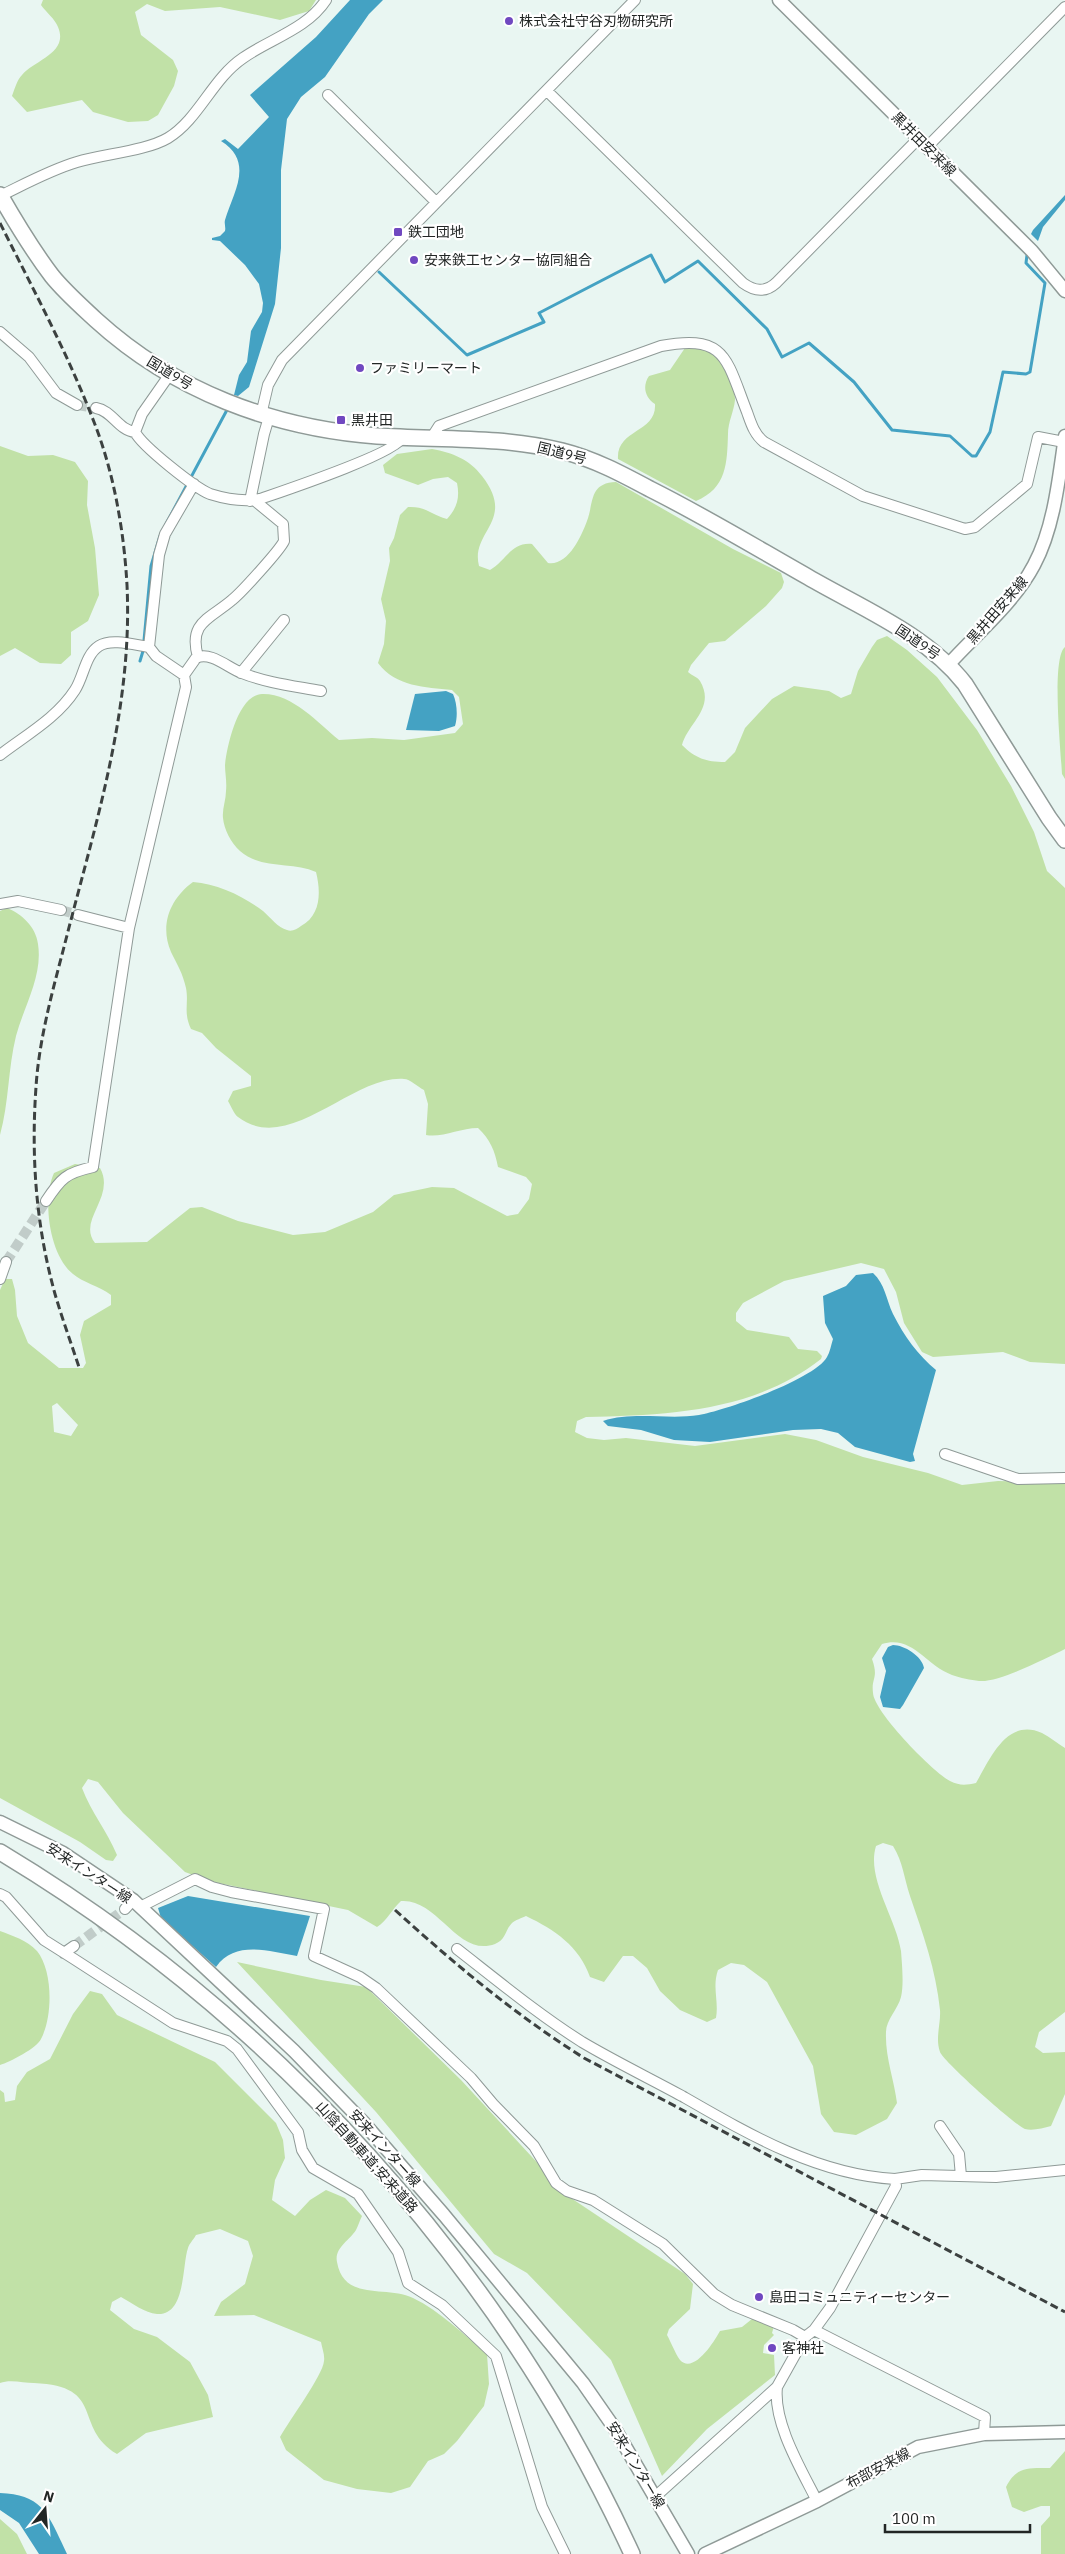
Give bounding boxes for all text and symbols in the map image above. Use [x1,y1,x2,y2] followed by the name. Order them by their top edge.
[519,12,673,30] place label: 株式会社守谷刃物研究所
[503,15,515,27] marker: 株式会社守谷刃物研究所
[888,108,960,180] street label: 黒井田安来線
[408,223,464,241] place label: 鉄工団地
[392,226,404,238] marker: 鉄工団地
[424,251,592,269] place label: 安来鉄工センター協同組合
[408,254,420,266] marker: 安来鉄工センター協同組合
[144,352,196,394] street label: 国道9号
[370,359,482,377] place label: ファミリーマート
[354,362,366,374] marker: ファミリーマート
[351,411,393,429] place label: 黒井田
[335,414,347,426] marker: 黒井田
[535,438,589,468] street label: 国道9号
[963,572,1031,648] street label: 黒井田安来線
[892,620,944,664] street label: 国道9号
[43,1839,135,1907] street label: 安来インター線
[312,2097,422,2217] street label: 山陰自動車道;安来道路
[346,2106,424,2190] street label: 安来インター線
[769,2288,950,2306] place label: 島田コミュニティーセンター
[753,2291,765,2303] marker: 島田コミュニティーセンター
[782,2339,824,2357] place label: 客神社
[766,2342,778,2354] marker: 客神社
[603,2418,669,2512] street label: 安来インター線
[843,2444,913,2492] street label: 布部安来線
[20,2484,70,2534] north arrow
[41,2486,56,2507] text: N
[885,2502,1030,2534] scale bar
[892,2509,936,2528] text: 100 m

